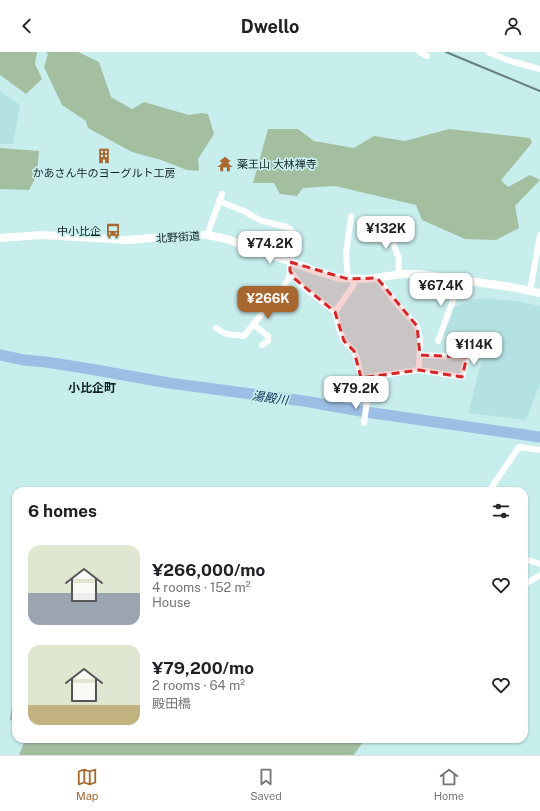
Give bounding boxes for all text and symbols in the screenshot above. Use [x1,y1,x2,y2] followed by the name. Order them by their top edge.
[16,15,38,37] icon: back
[502,15,524,37] icon: person
[241,16,299,37] text: Dwello
[95,147,113,165] building icon: かあさん牛のヨーグルト工房
[216,155,234,173] temple icon: 薬王山 大林禅寺
[237,158,317,170] place label: 薬王山 大林禅寺
[33,167,176,179] place label: かあさん牛のヨーグルト工房
[358,216,414,250] pin: ¥132K
[366,221,406,236] text: ¥132K
[104,222,122,240] bus stop icon: 中小比企
[57,225,101,237] place label: 中小比企
[156,229,200,245] street label: 北野街道
[237,231,303,265] pin: ¥74.2K
[247,236,293,251] text: ¥74.2K
[408,273,474,307] pin: ¥67.4K
[419,278,463,293] text: ¥67.4K
[240,286,296,320] pin: ¥266K
[246,291,290,306] text: ¥266K
[446,332,502,366] pin: ¥114K
[455,337,493,352] text: ¥114K
[323,376,389,410] pin: ¥79.2K
[68,381,116,395] district label: 小比企町
[333,381,379,396] text: ¥79.2K
[251,389,291,408] water label: 湯殿川
[490,500,512,522] icon: filters
[28,501,97,521] text: 6 homes
[152,560,265,580] text: ¥266,000/mo
[60,561,108,609] icon: home
[490,574,512,596] icon: heart
[152,580,250,595] text: 4 rooms · 152 m²
[152,595,191,610] text: House
[152,658,254,678] text: ¥79,200/mo
[60,661,108,709] icon: home
[490,674,512,696] icon: heart
[152,678,245,693] text: 2 rooms · 64 m²
[152,696,191,711] text: 殿田橋
[76,766,98,802] tab: Map
[250,766,282,802] tab: Saved
[434,766,464,802] tab: Home

